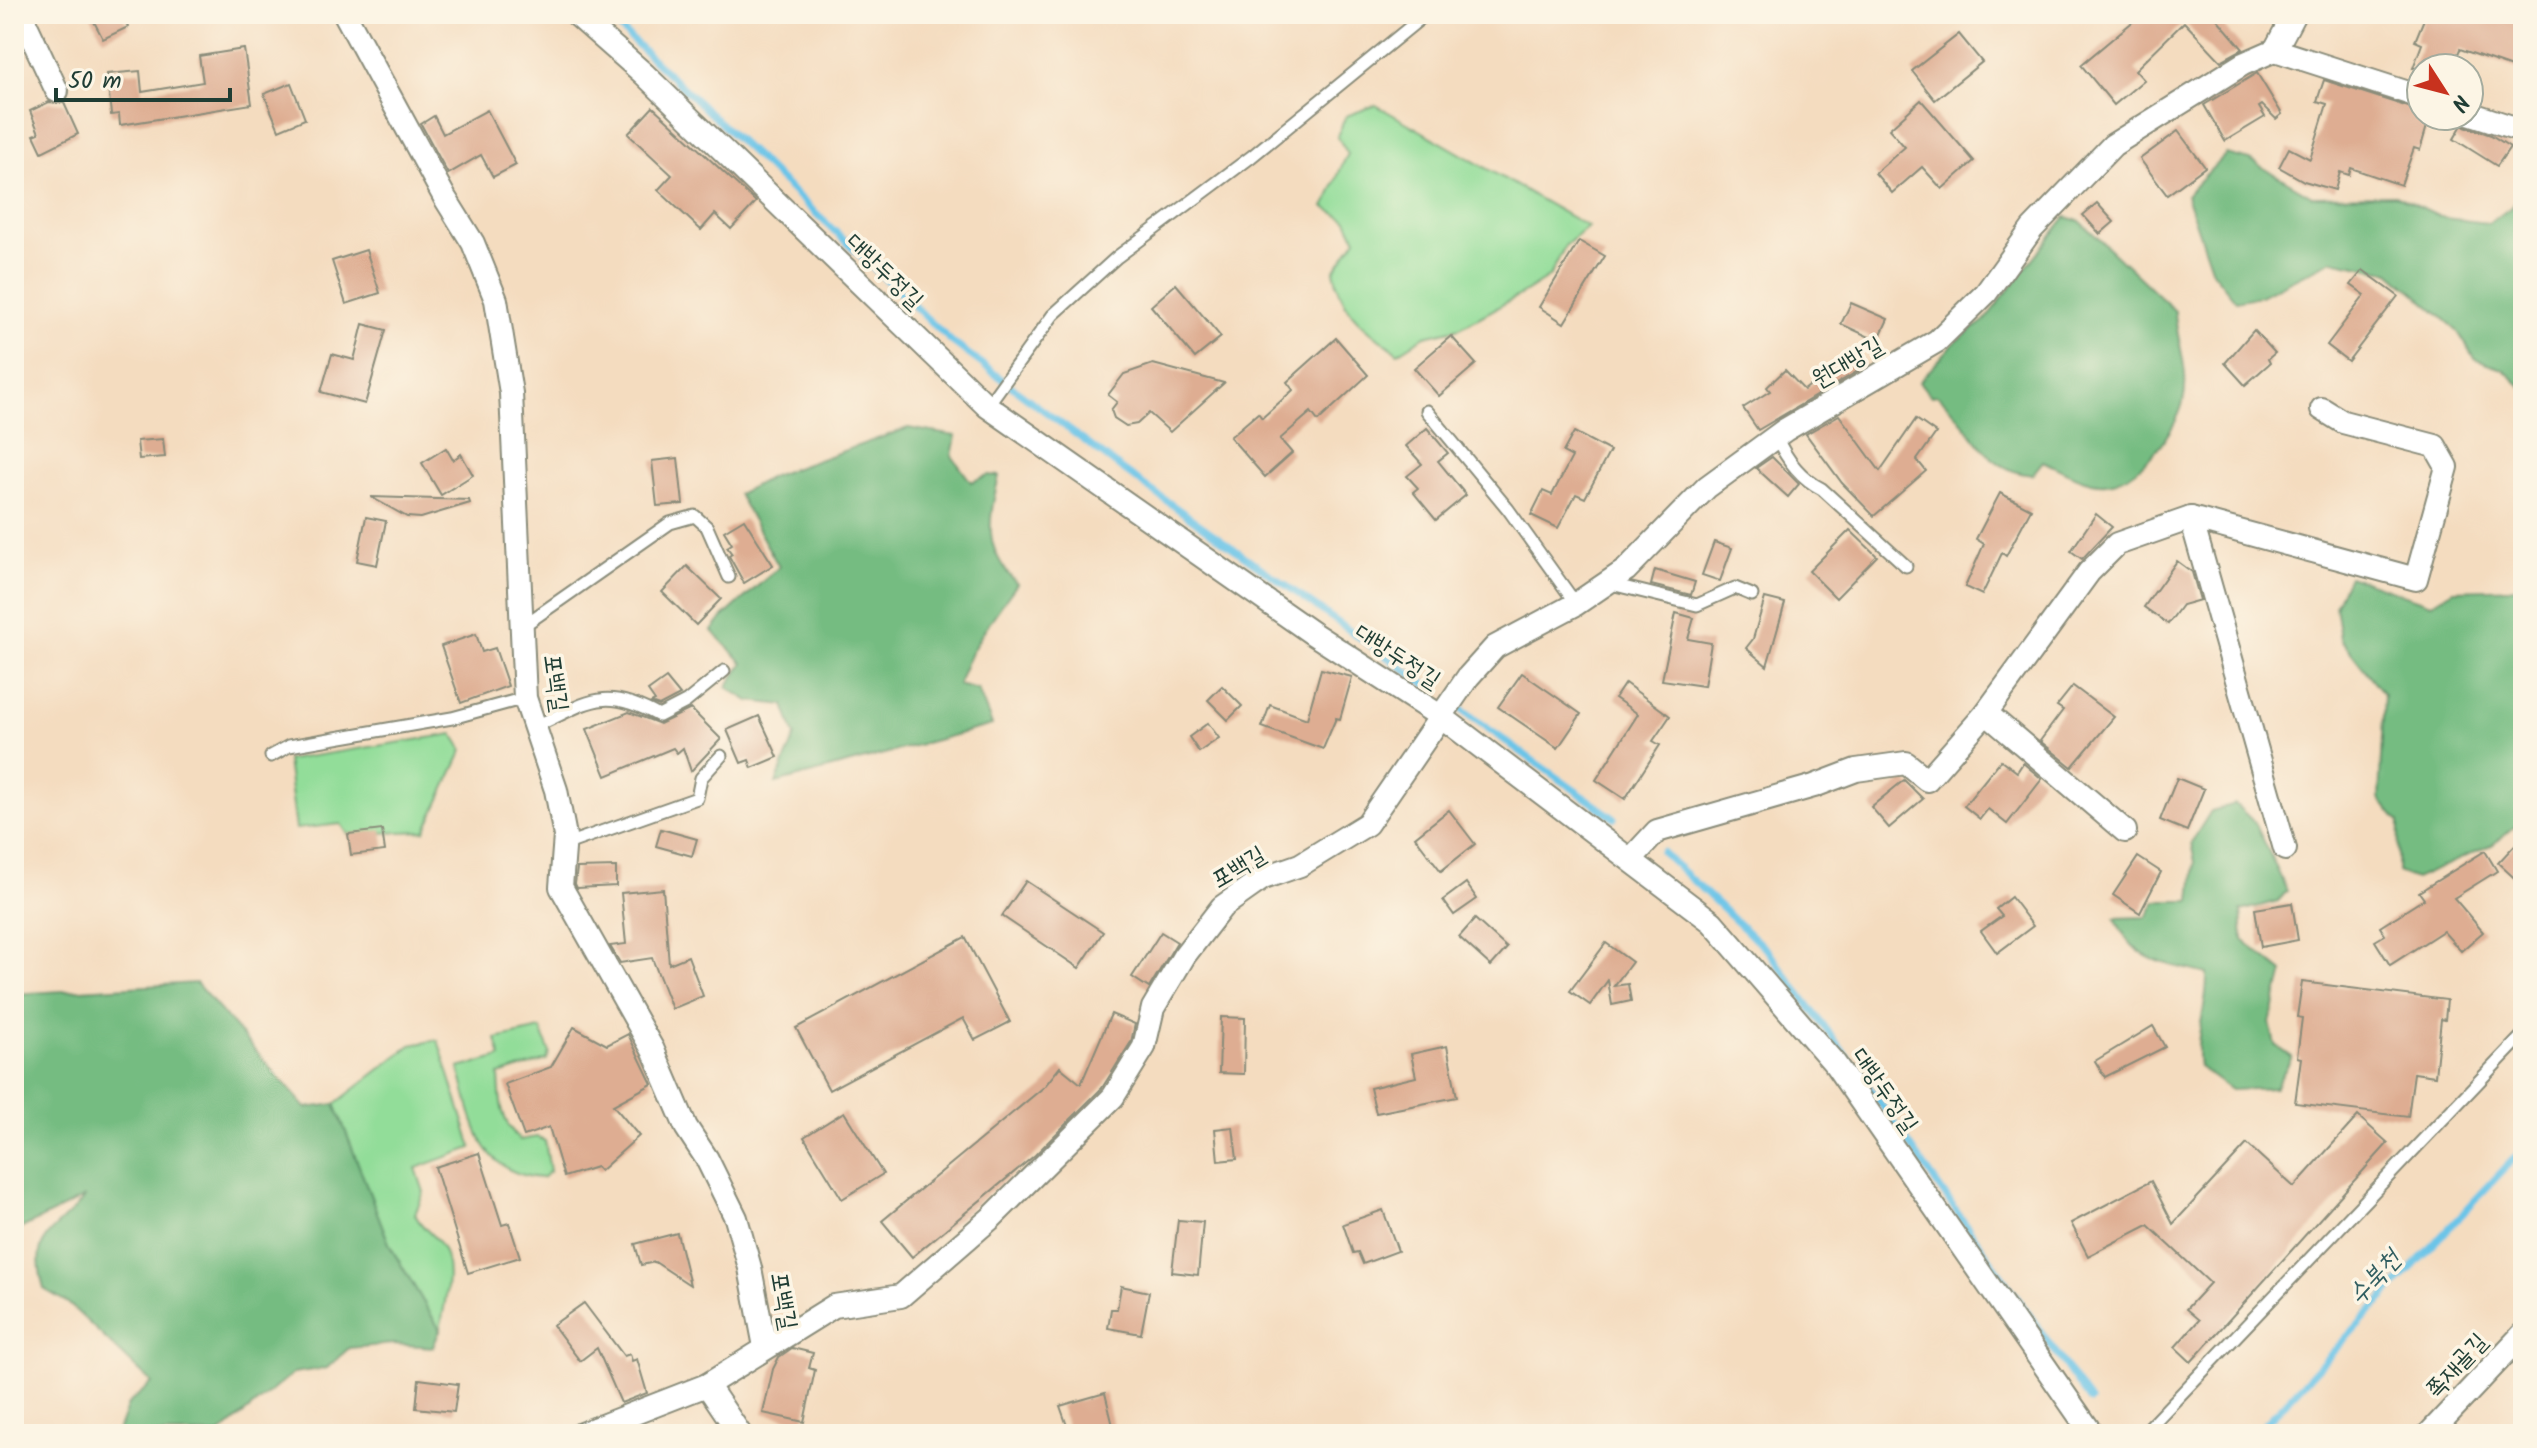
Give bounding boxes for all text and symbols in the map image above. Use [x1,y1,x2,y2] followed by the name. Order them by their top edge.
[56,52,230,102] scale bar
[2405,52,2485,132] north arrow
[68,62,122,101] text: 50 m
[2441,86,2477,118] text: N
[836,224,932,320] street label: 대방두정길
[1805,327,1891,399] street label: 원대방길
[1346,614,1448,700] street label: 대방두정길
[532,652,578,714] street label: 포백길
[1204,836,1274,900] street label: 포백길
[1840,1040,1928,1142] street label: 대방두정길
[2338,1238,2414,1315] water label: 수북천
[759,1269,807,1333] street label: 포백길
[2416,1324,2498,1408] street label: 쪽재골길

